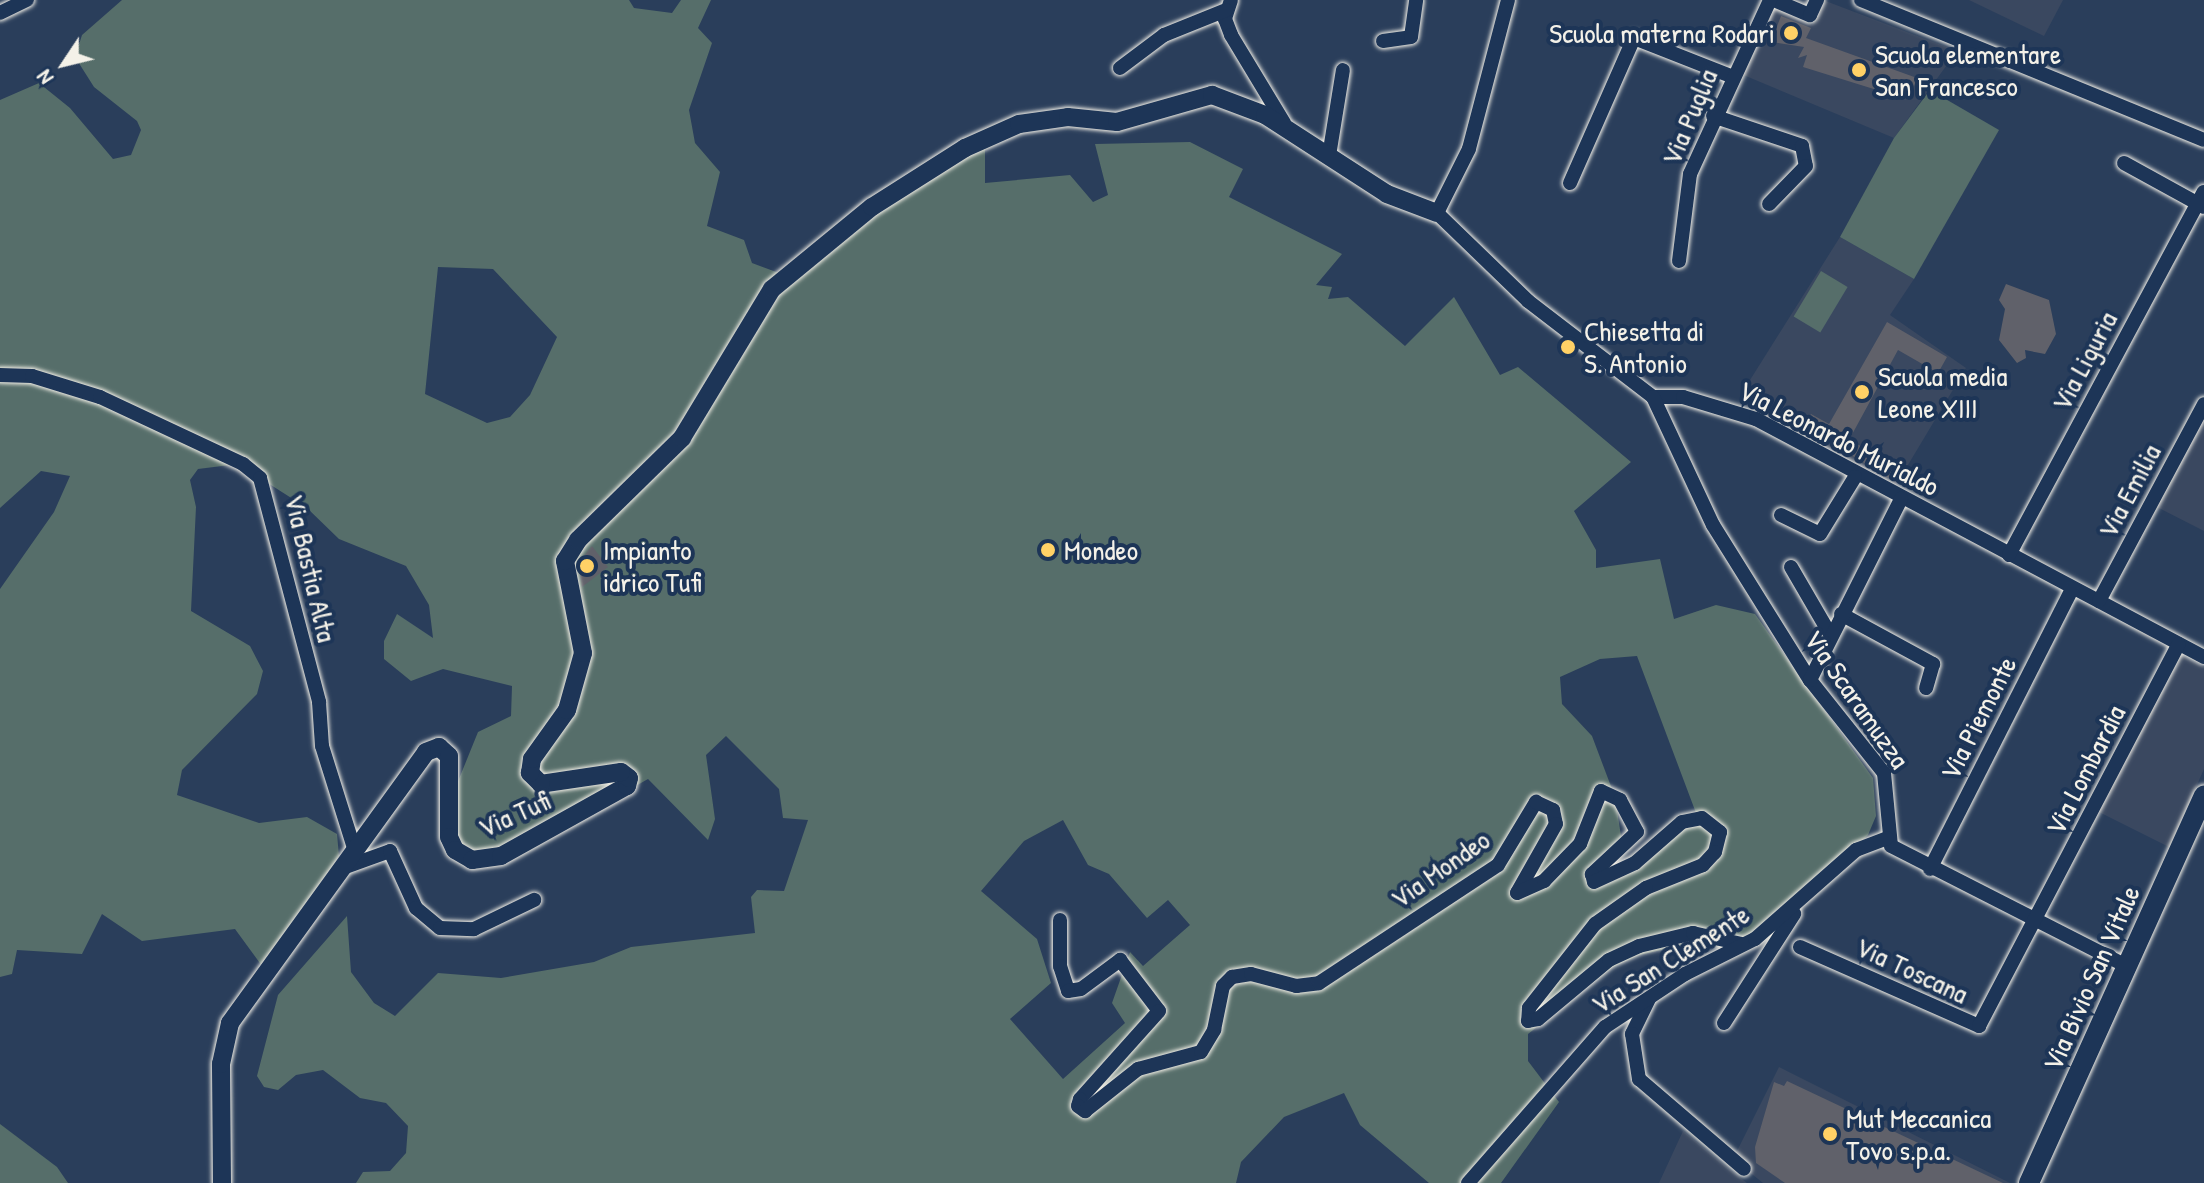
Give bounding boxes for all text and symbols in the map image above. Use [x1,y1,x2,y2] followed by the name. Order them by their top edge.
[1549,16,1775,50] place label: Scuola materna Rodari
[24,24,104,104] north arrow
[1782,24,1800,42] marker: Scuola materna Rodari
[1875,37,2061,103] place label: Scuola elementare San Francesco
[1850,61,1868,79] marker: Scuola elementare San Francesco
[29,64,60,91] text: N
[1654,64,1724,170] street label: Via Puglia
[2044,306,2124,416] street label: Via Liguria
[1584,314,1704,380] place label: Chiesetta di S. Antonio
[1559,338,1577,356] marker: Chiesetta di S. Antonio
[1878,359,2007,425] place label: Scuola media Leone XIII
[1733,373,1945,503] street label: Via Leonardo Murialdo
[1853,383,1871,401] marker: Scuola media Leone XIII
[2090,438,2168,544] street label: Via Emilia
[278,491,344,645] street label: Via Bastia Alta
[603,533,701,599] place label: Impianto idrico Tufi
[1064,533,1138,567] place label: Mondeo
[1039,541,1057,559] marker: Mondeo
[578,557,596,575] marker: Impianto idrico Tufi
[1797,623,1917,775] street label: Via Scaramuzza
[1933,651,2023,785] street label: Via Piemonte
[2038,699,2132,841] street label: Via Lombardia
[473,783,555,845] street label: Via Tufi
[1384,823,1496,915] street label: Via Mondeo
[2035,880,2147,1076] street label: Via Bivio San Vitale
[1585,897,1755,1021] street label: Via San Clemente
[1850,929,1974,1011] street label: Via Toscana
[1846,1101,1991,1167] place label: Mut Meccanica Tovo s.p.a.
[1821,1125,1839,1143] marker: Mut Meccanica Tovo s.p.a.

